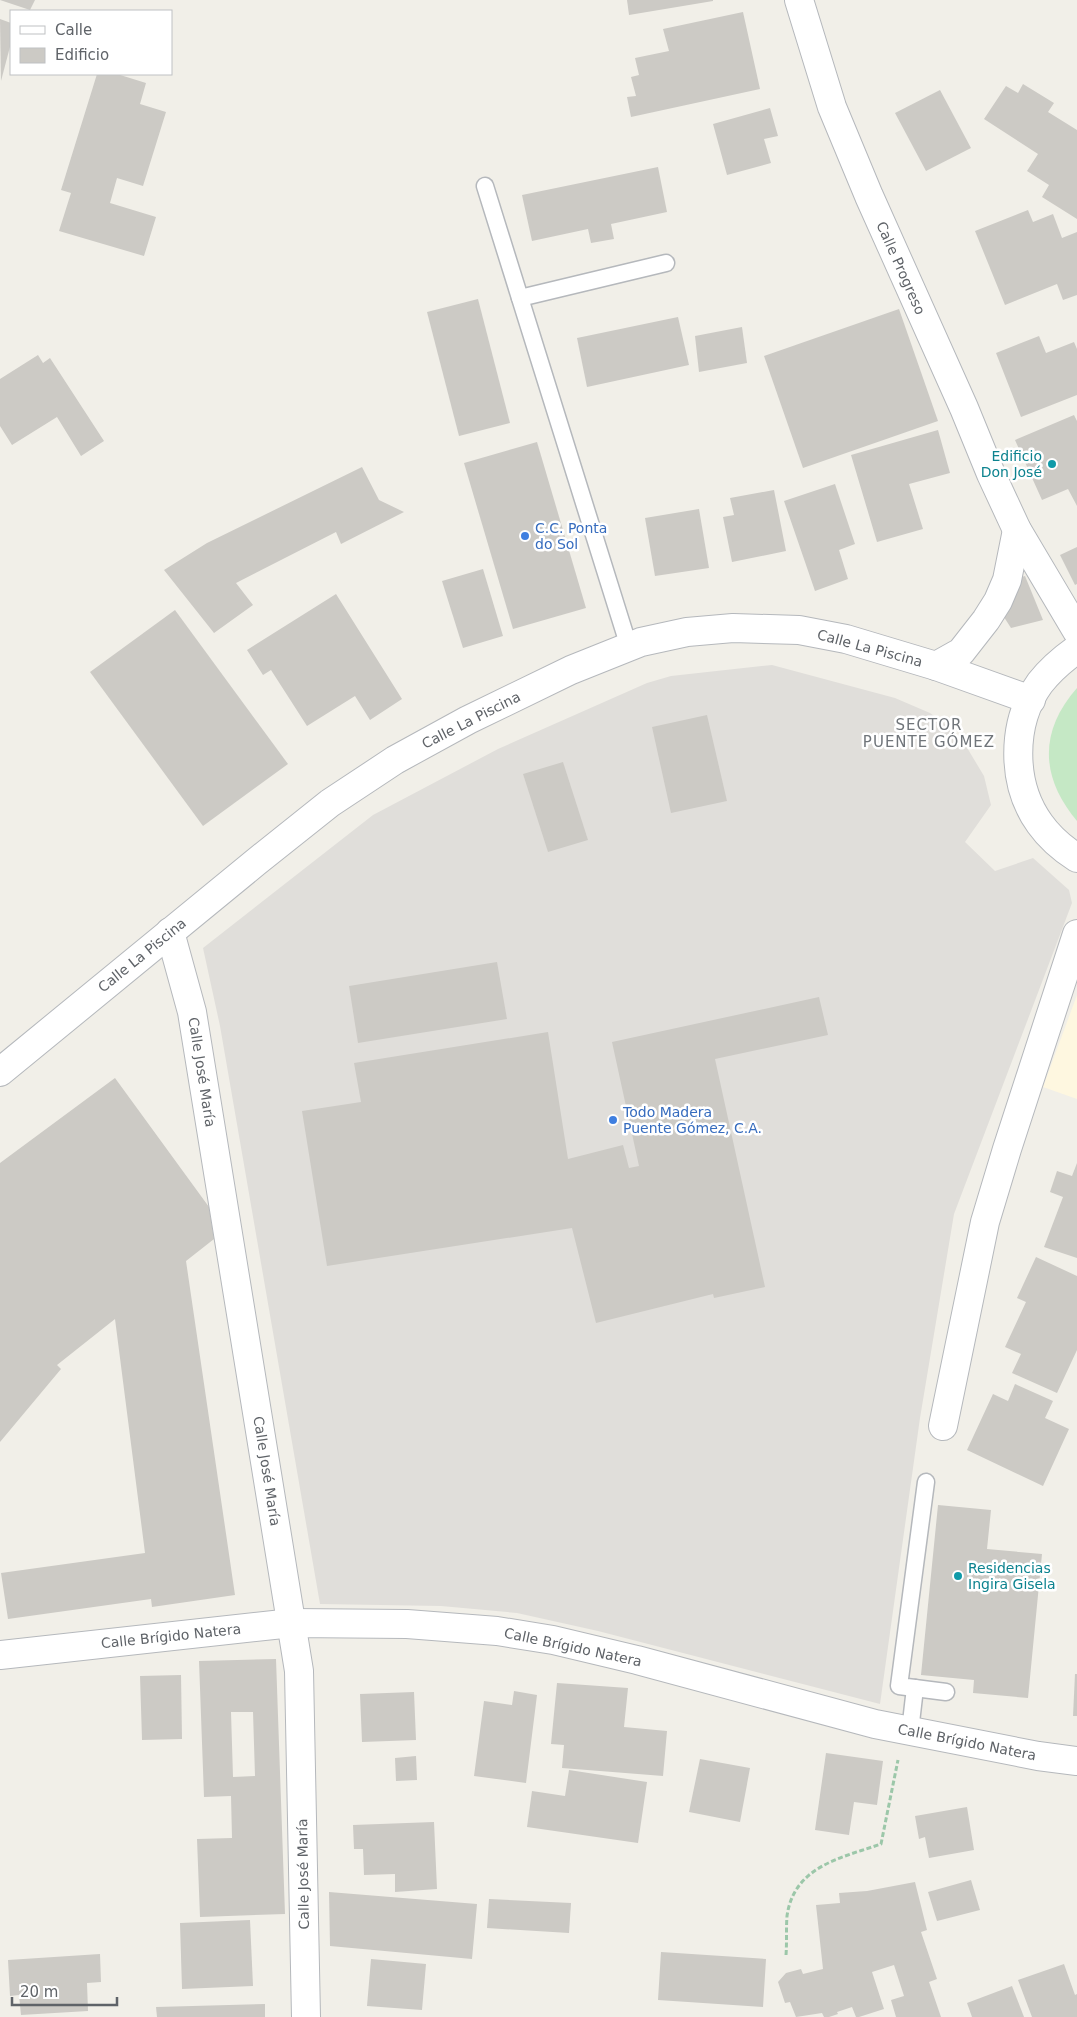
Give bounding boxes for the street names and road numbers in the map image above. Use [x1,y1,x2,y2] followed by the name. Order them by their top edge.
[873,219,929,317] street label: Calle Progreso
[816,626,924,670] street label: Calle La Piscina
[419,688,523,752] street label: Calle La Piscina
[95,915,189,995] street label: Calle La Piscina
[185,1016,219,1128] street label: Calle José María
[250,1415,284,1527] street label: Calle José María
[100,1621,242,1651] street label: Calle Brígido Natera
[503,1625,643,1669] street label: Calle Brígido Natera
[896,1721,1038,1763] street label: Calle Brígido Natera
[294,1818,312,1930] street label: Calle José María

